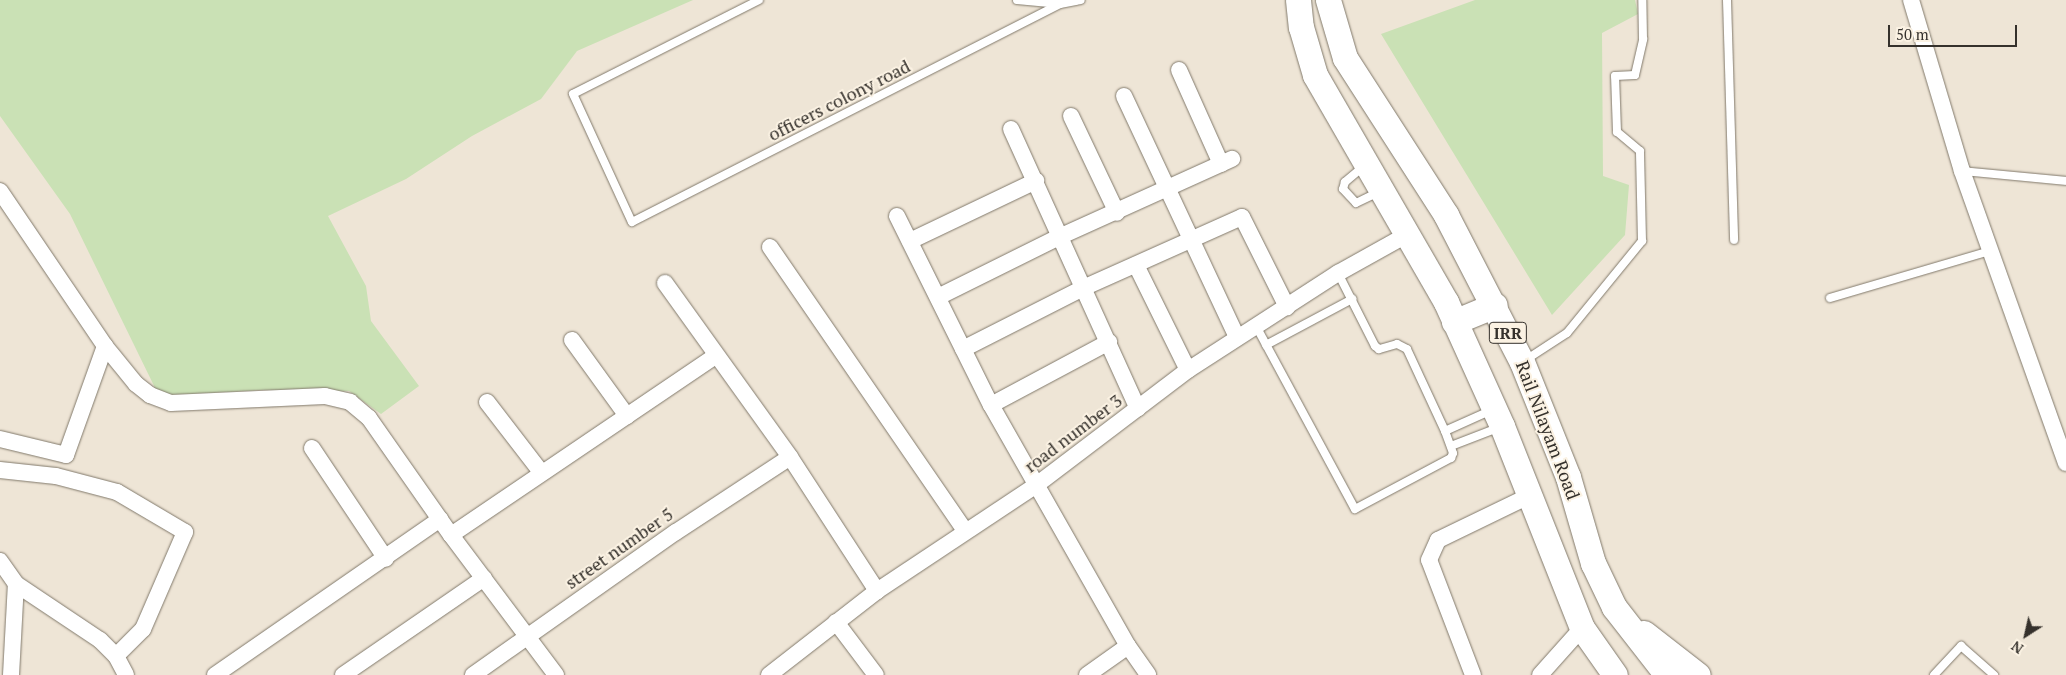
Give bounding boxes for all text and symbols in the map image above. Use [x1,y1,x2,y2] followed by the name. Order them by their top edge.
[1891,15,2020,47] scale bar
[1896,24,1929,44] text: 50 m
[764,55,914,145] street label: officers colony road
[1488,319,1528,346] road number: IRR
[1512,357,1584,503] street label: Rail Nilayam Road
[1020,389,1126,477] street label: road number 3
[561,503,677,593] street label: street number 5
[2001,610,2051,660] north arrow
[2007,637,2027,659] text: N

